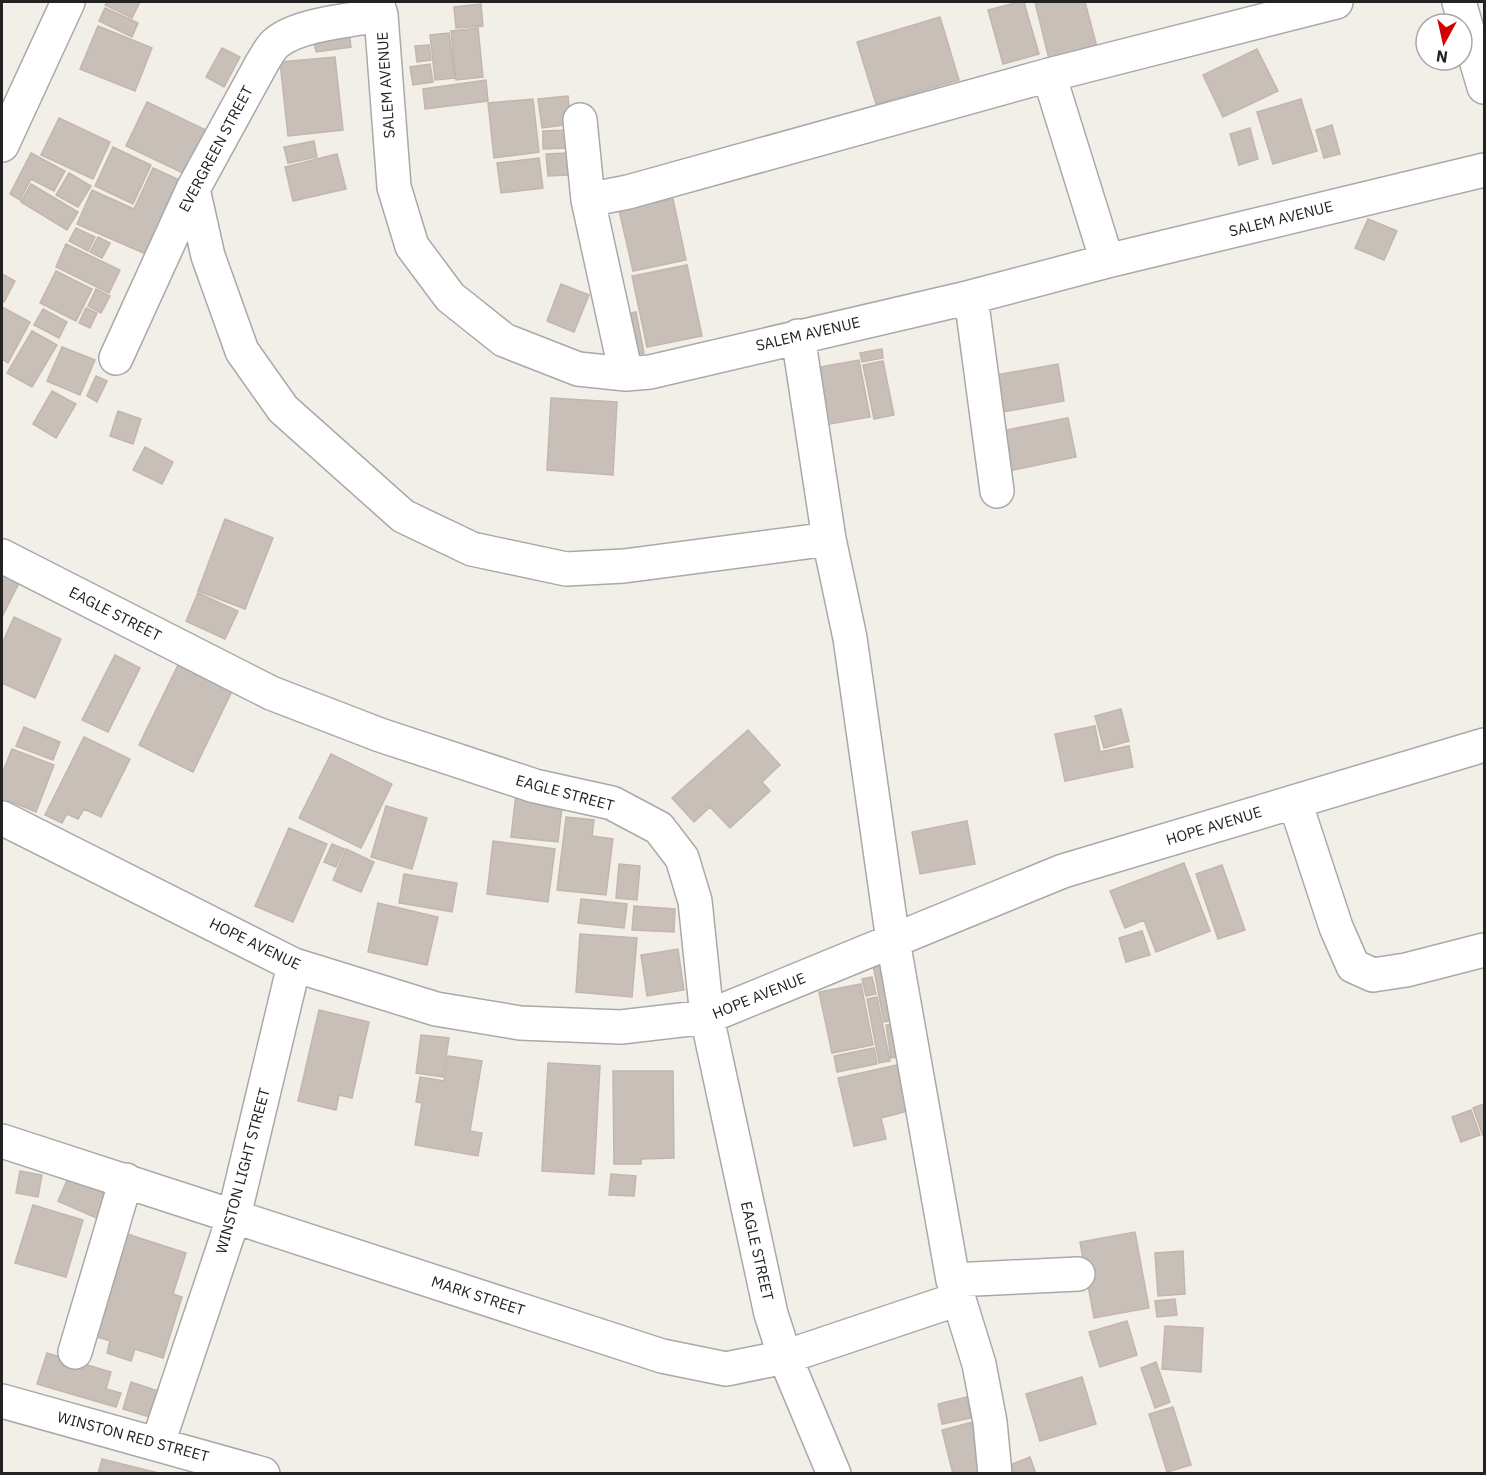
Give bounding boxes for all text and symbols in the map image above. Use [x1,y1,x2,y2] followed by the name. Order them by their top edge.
[1414,12,1474,72] north arrow
[372,31,399,139] street label: SALEM AVENUE
[1435,46,1449,68] text: N
[174,82,257,215] street label: EVERGREEN STREET
[1227,196,1335,241] street label: SALEM AVENUE
[754,312,862,355] street label: SALEM AVENUE
[66,582,165,645] street label: EAGLE STREET
[514,770,617,815] street label: EAGLE STREET
[1164,802,1264,849] street label: HOPE AVENUE
[207,913,304,974] street label: HOPE AVENUE
[709,968,808,1023] street label: HOPE AVENUE
[211,1085,274,1256] street label: WINSTON LIGHT STREET
[737,1199,778,1303] street label: EAGLE STREET
[429,1271,528,1320] street label: MARK STREET
[55,1407,211,1466] street label: WINSTON RED STREET

